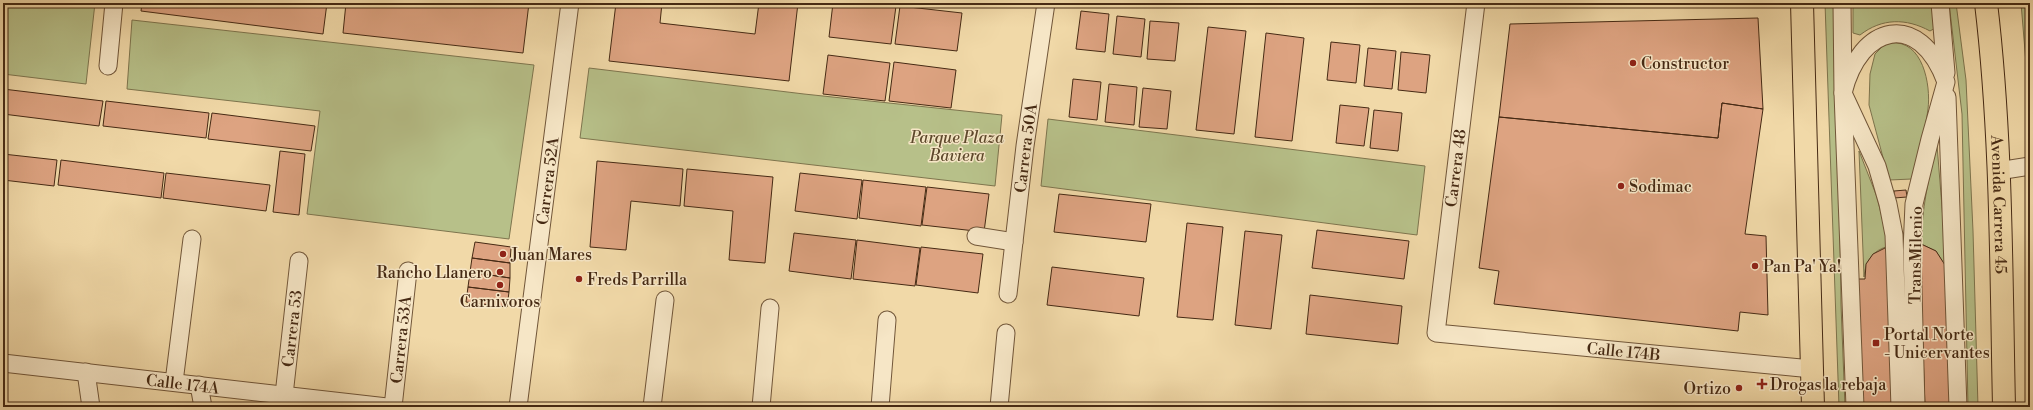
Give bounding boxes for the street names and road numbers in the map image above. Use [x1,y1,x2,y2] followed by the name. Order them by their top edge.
[1011,101,1042,194] street label: Carrera 50A
[1441,128,1471,208] street label: Carrera 48
[1986,133,2011,274] street label: Avenida Carrera 45
[533,135,564,226] street label: Carrera 52A
[1905,206,1927,304] street label: TransMilenio
[278,289,307,368] street label: Carrera 53
[387,294,416,384] street label: Carrera 53A
[1586,338,1661,365] street label: Calle 174B
[145,370,222,399] street label: Calle 174A

